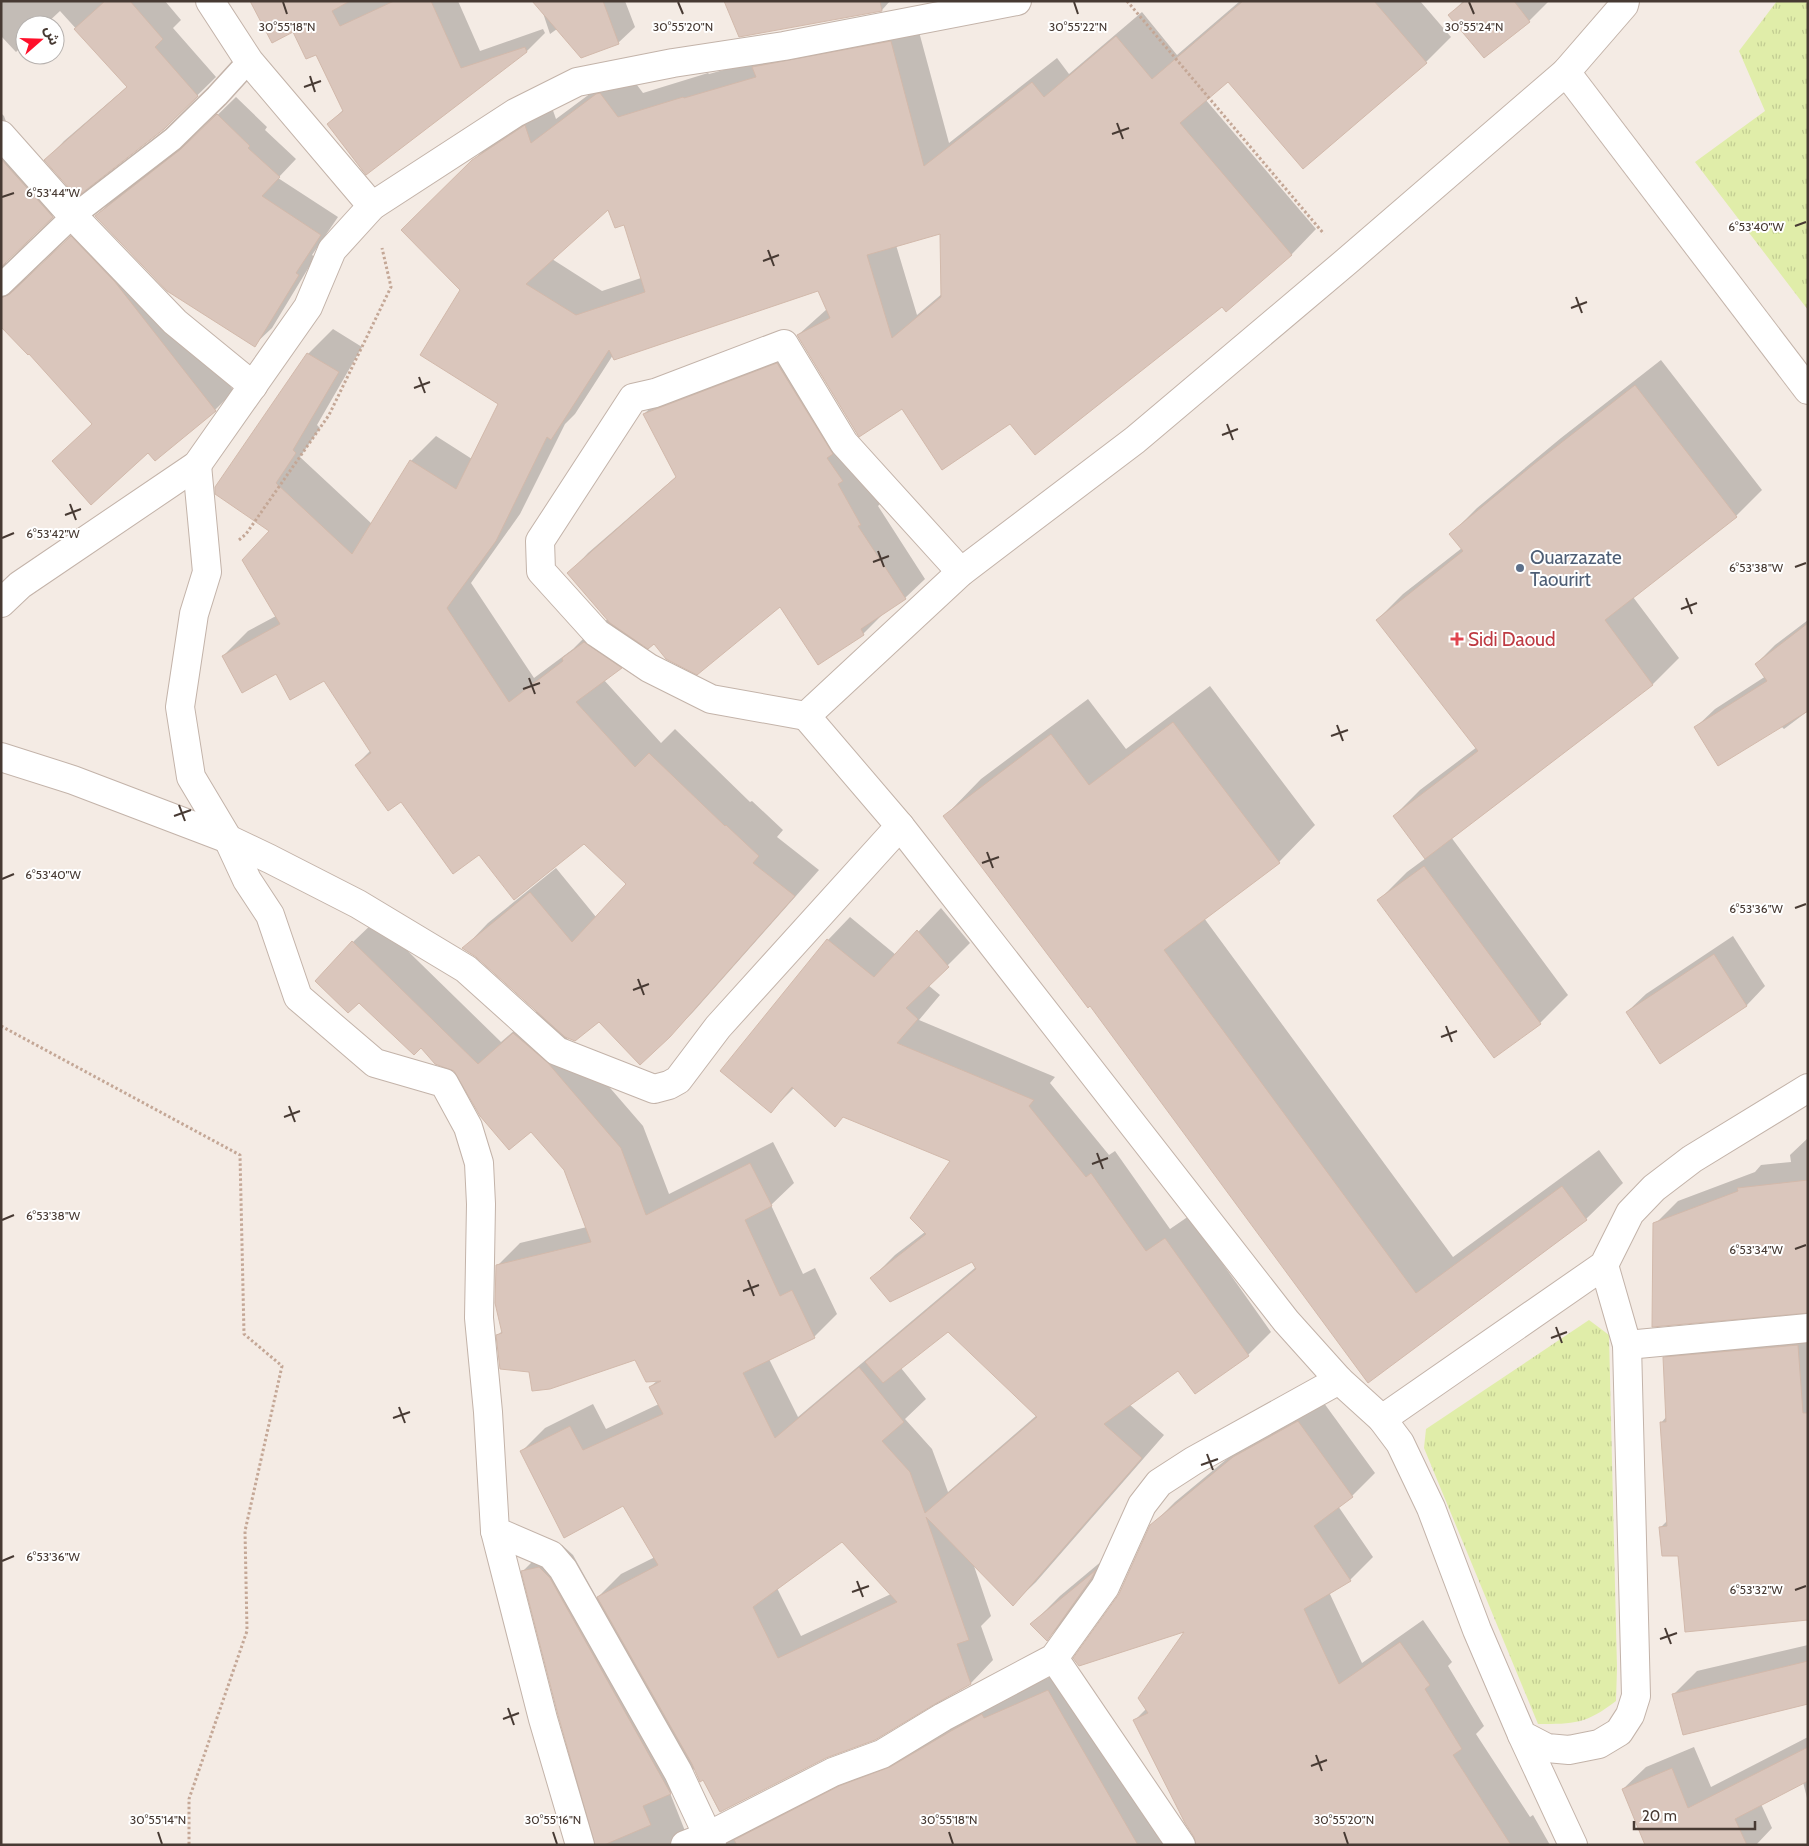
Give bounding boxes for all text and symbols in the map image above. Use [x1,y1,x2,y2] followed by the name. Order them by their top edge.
[15,15,65,65] north arrow
[259,19,315,34] text: 30°55'18"N
[653,19,713,34] text: 30°55'20"N
[1049,19,1107,34] text: 30°55'22"N
[1445,19,1503,34] text: 30°55'24"N
[40,23,64,48] text: ش
[26,185,81,200] text: 6°53'44"W
[1728,219,1784,234] text: 6°53'40"W
[26,526,80,541] text: 6°53'42"W
[1530,546,1622,591] place label: Ouarzazate Taourirt
[1729,560,1784,575] text: 6°53'38"W
[1514,562,1526,574] marker: Ouarzazate Taourirt
[1468,628,1556,651] place label: Sidi Daoud
[1450,632,1464,646] marker: Sidi Daoud
[25,867,81,882] text: 6°53'40"W
[1729,901,1784,916] text: 6°53'36"W
[26,1208,81,1223] text: 6°53'38"W
[1729,1242,1784,1257] text: 6°53'34"W
[26,1549,81,1564] text: 6°53'36"W
[1729,1582,1783,1597] text: 6°53'32"W
[1634,1798,1755,1830] scale bar
[1642,1807,1677,1825] text: 20 m
[130,1812,186,1827] text: 30°55'14"N
[525,1812,581,1827] text: 30°55'16"N
[921,1812,977,1827] text: 30°55'18"N
[1314,1812,1374,1827] text: 30°55'20"N

